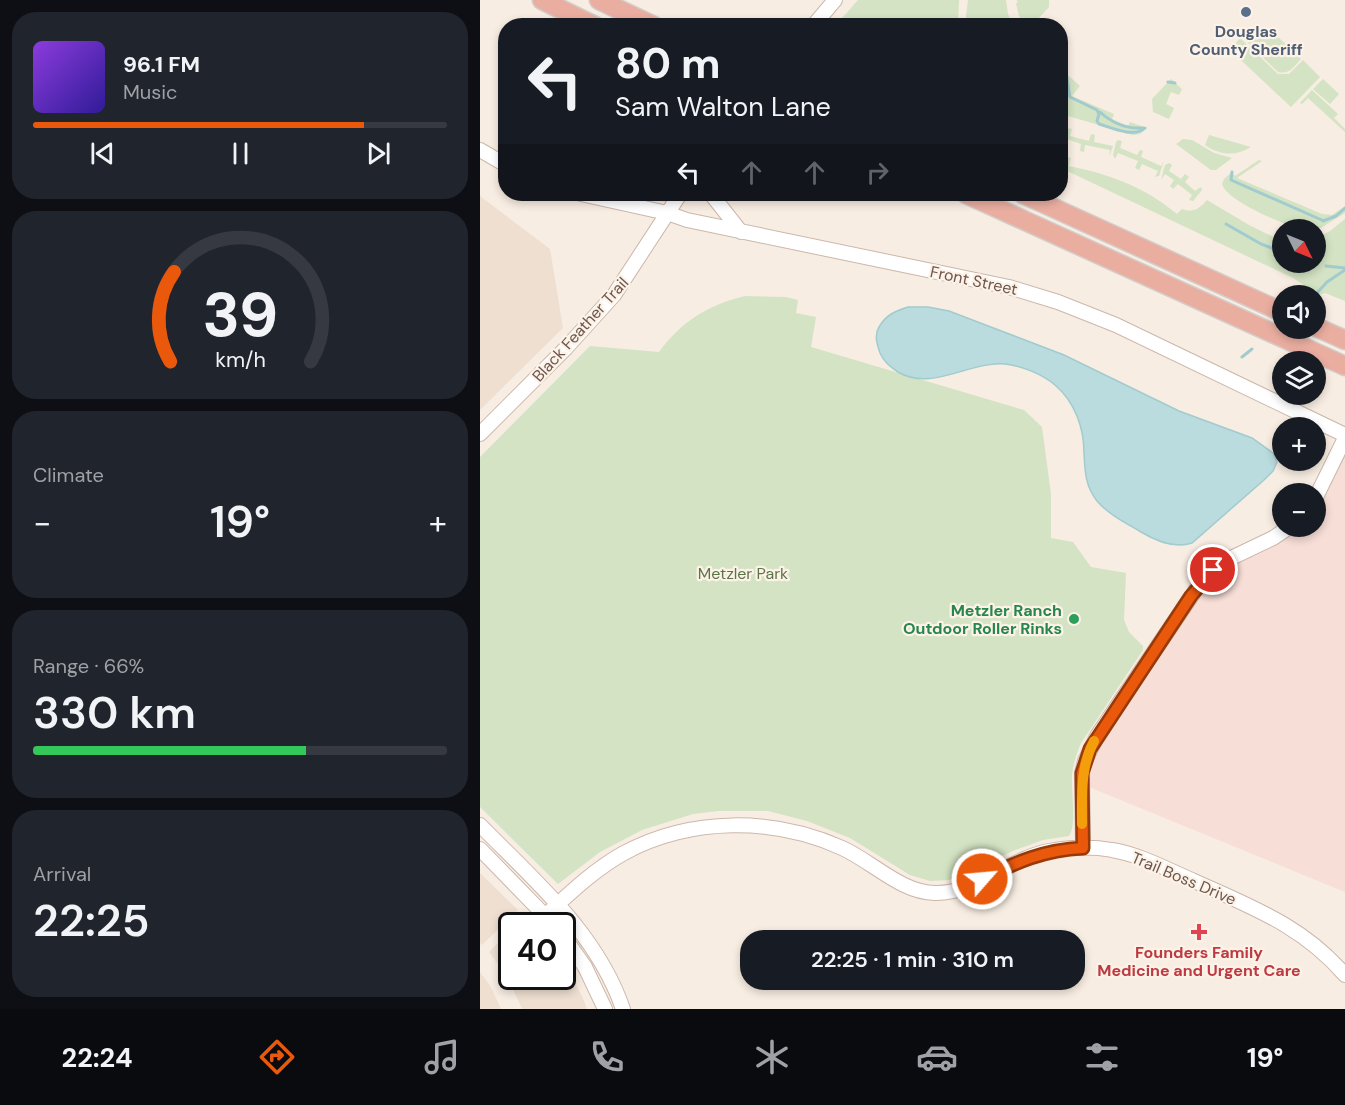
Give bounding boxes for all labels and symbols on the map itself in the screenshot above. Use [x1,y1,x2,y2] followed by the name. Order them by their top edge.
[1239,5,1253,19] marker: Douglas County Sheriff
[1189,21,1303,60] place label: Douglas County Sheriff
[1272,219,1326,273] north arrow
[928,261,1019,300] street label: Front Street
[528,273,633,386] street label: Black Feather Trail
[1187,544,1238,595] pin
[698,563,788,584] park label: Metzler Park
[903,600,1062,639] place label: Metzler Ranch Outdoor Roller Rinks
[1067,612,1081,626] marker: Metzler Ranch Outdoor Roller Rinks
[950,847,1014,911] position arrow
[1128,847,1239,910] street label: Trail Boss Drive
[498,912,576,990] speed limit sign: 40
[1190,923,1208,941] marker: Founders Family Medicine and Urgent Care
[1097,942,1301,981] place label: Founders Family Medicine and Urgent Care

